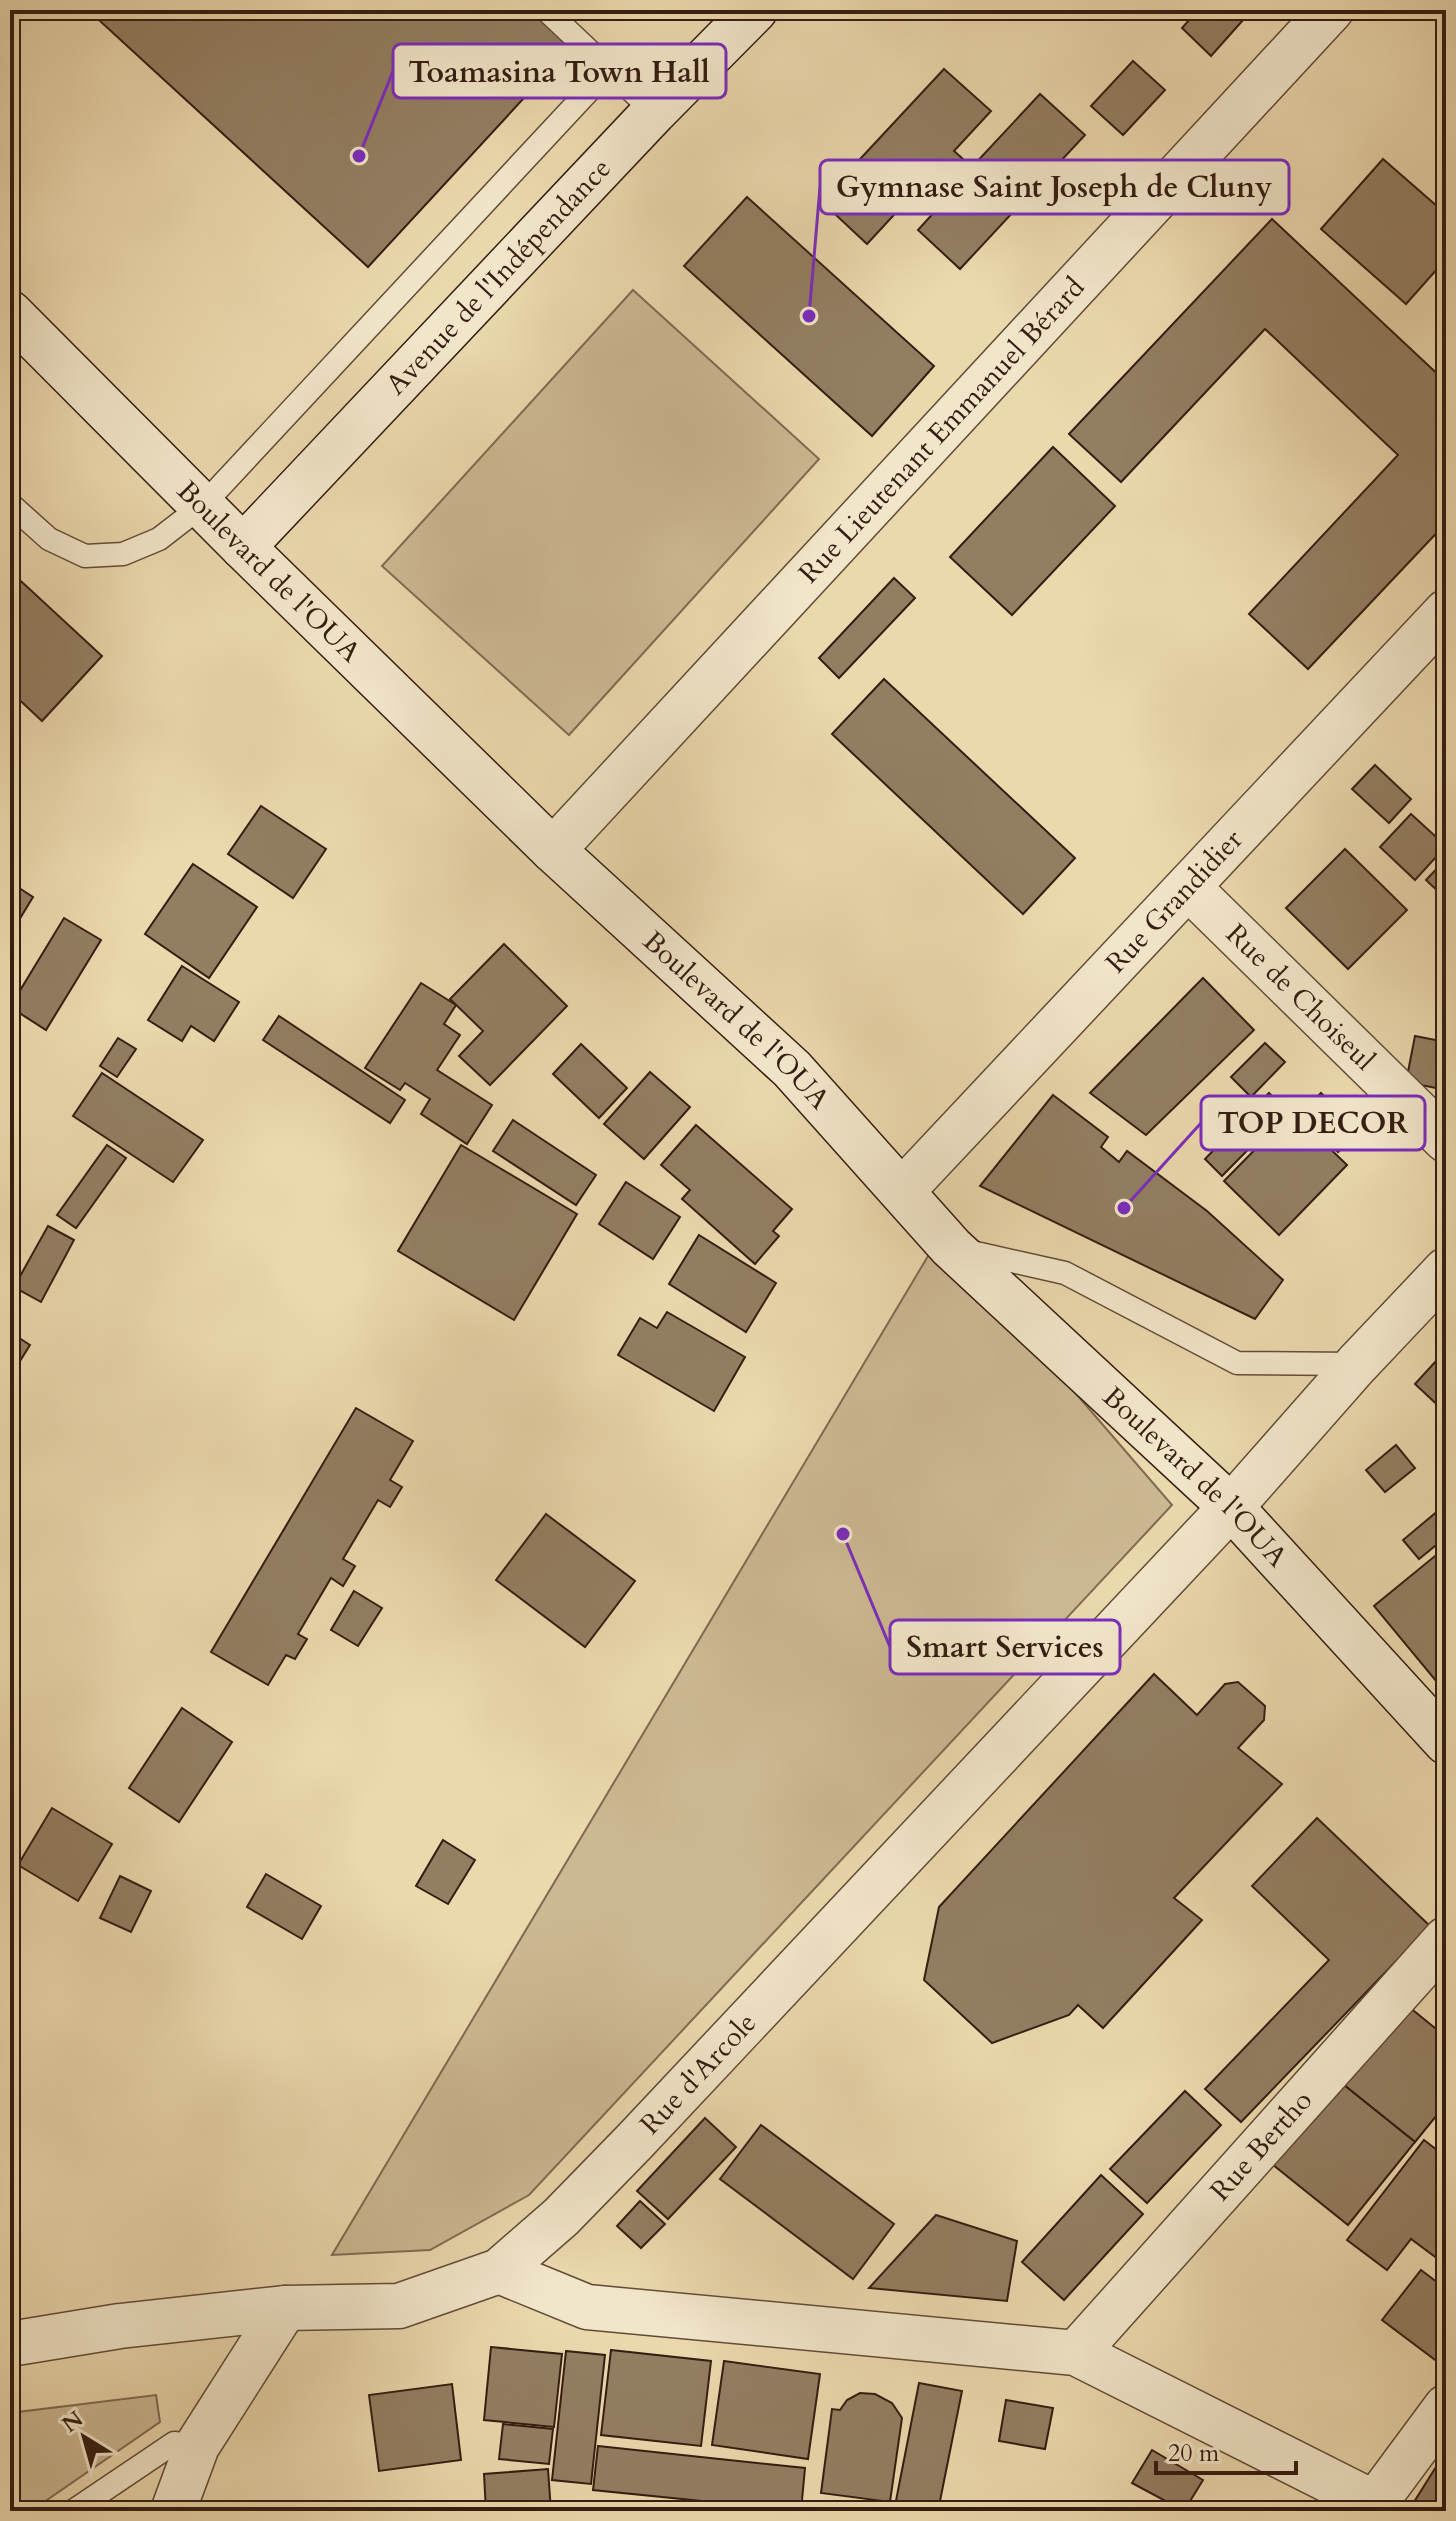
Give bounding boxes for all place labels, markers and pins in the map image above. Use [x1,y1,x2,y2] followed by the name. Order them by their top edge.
[393,44,726,98] callout: Toamasina Town Hall
[820,160,1289,214] callout: Gymnase Saint Joseph de Cluny
[1201,1096,1425,1150] callout: TOP DECOR
[890,1620,1120,1674] callout: Smart Services

